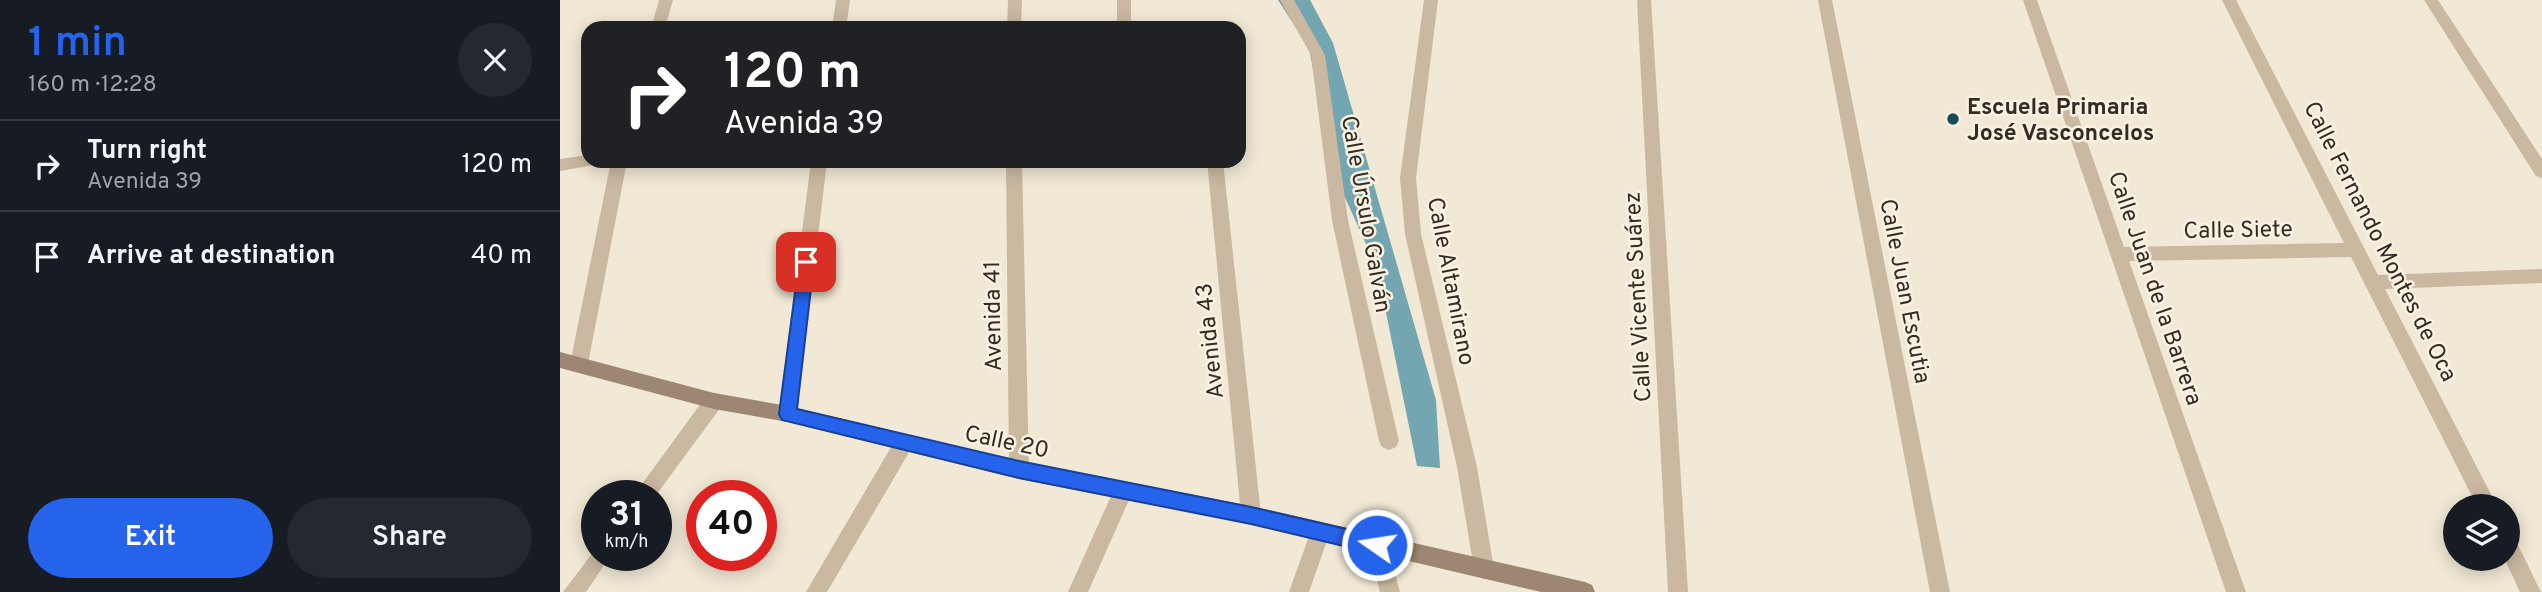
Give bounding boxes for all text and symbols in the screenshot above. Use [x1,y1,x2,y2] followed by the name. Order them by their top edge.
[28,18,127,71] text: 1 min
[458,23,532,97] button: close
[724,44,861,106] text: 120 m
[609,49,700,140] icon: right
[28,71,157,100] text: 160 m · 12:28
[1967,94,2154,149] place label: Escuela Primaria José Vasconcelos
[2295,97,2462,387] street label: Calle Fernando Montes de Oca
[724,105,884,145] text: Avenida 39
[1945,111,1961,127] marker: Escuela Primaria José Vasconcelos
[1333,113,1398,315] street label: Calle Úrsulo Galván
[87,135,207,168] text: Turn right
[28,147,66,185] icon: right
[462,149,532,182] text: 120 m
[87,168,202,197] text: Avenida 39
[2100,168,2207,410] street label: Calle Juan de la Barrera
[1619,191,1659,403] street label: Calle Vicente Suárez
[1419,195,1480,368] street label: Calle Altamirano
[1871,197,1936,386] street label: Calle Juan Escutia
[2183,216,2293,247] street label: Calle Siete
[776,232,836,292] pin
[28,238,66,276] icon: arrive
[87,240,335,273] text: Arrive at destination
[471,240,532,273] text: 40 m
[787,243,825,281] icon: arrive
[979,260,1010,372] street label: Avenida 41
[1191,281,1232,400] street label: Avenida 43
[962,420,1051,467] street label: Calle 20
[686,480,777,571] speed limit sign: 40
[609,494,644,538] text: 31
[2443,494,2520,571] map controls
[2443,494,2520,571] button: layers
[28,498,273,578] button: Exit
[287,498,532,578] button: Share
[1340,508,1414,582] position arrow
[605,531,648,554] text: km/h

